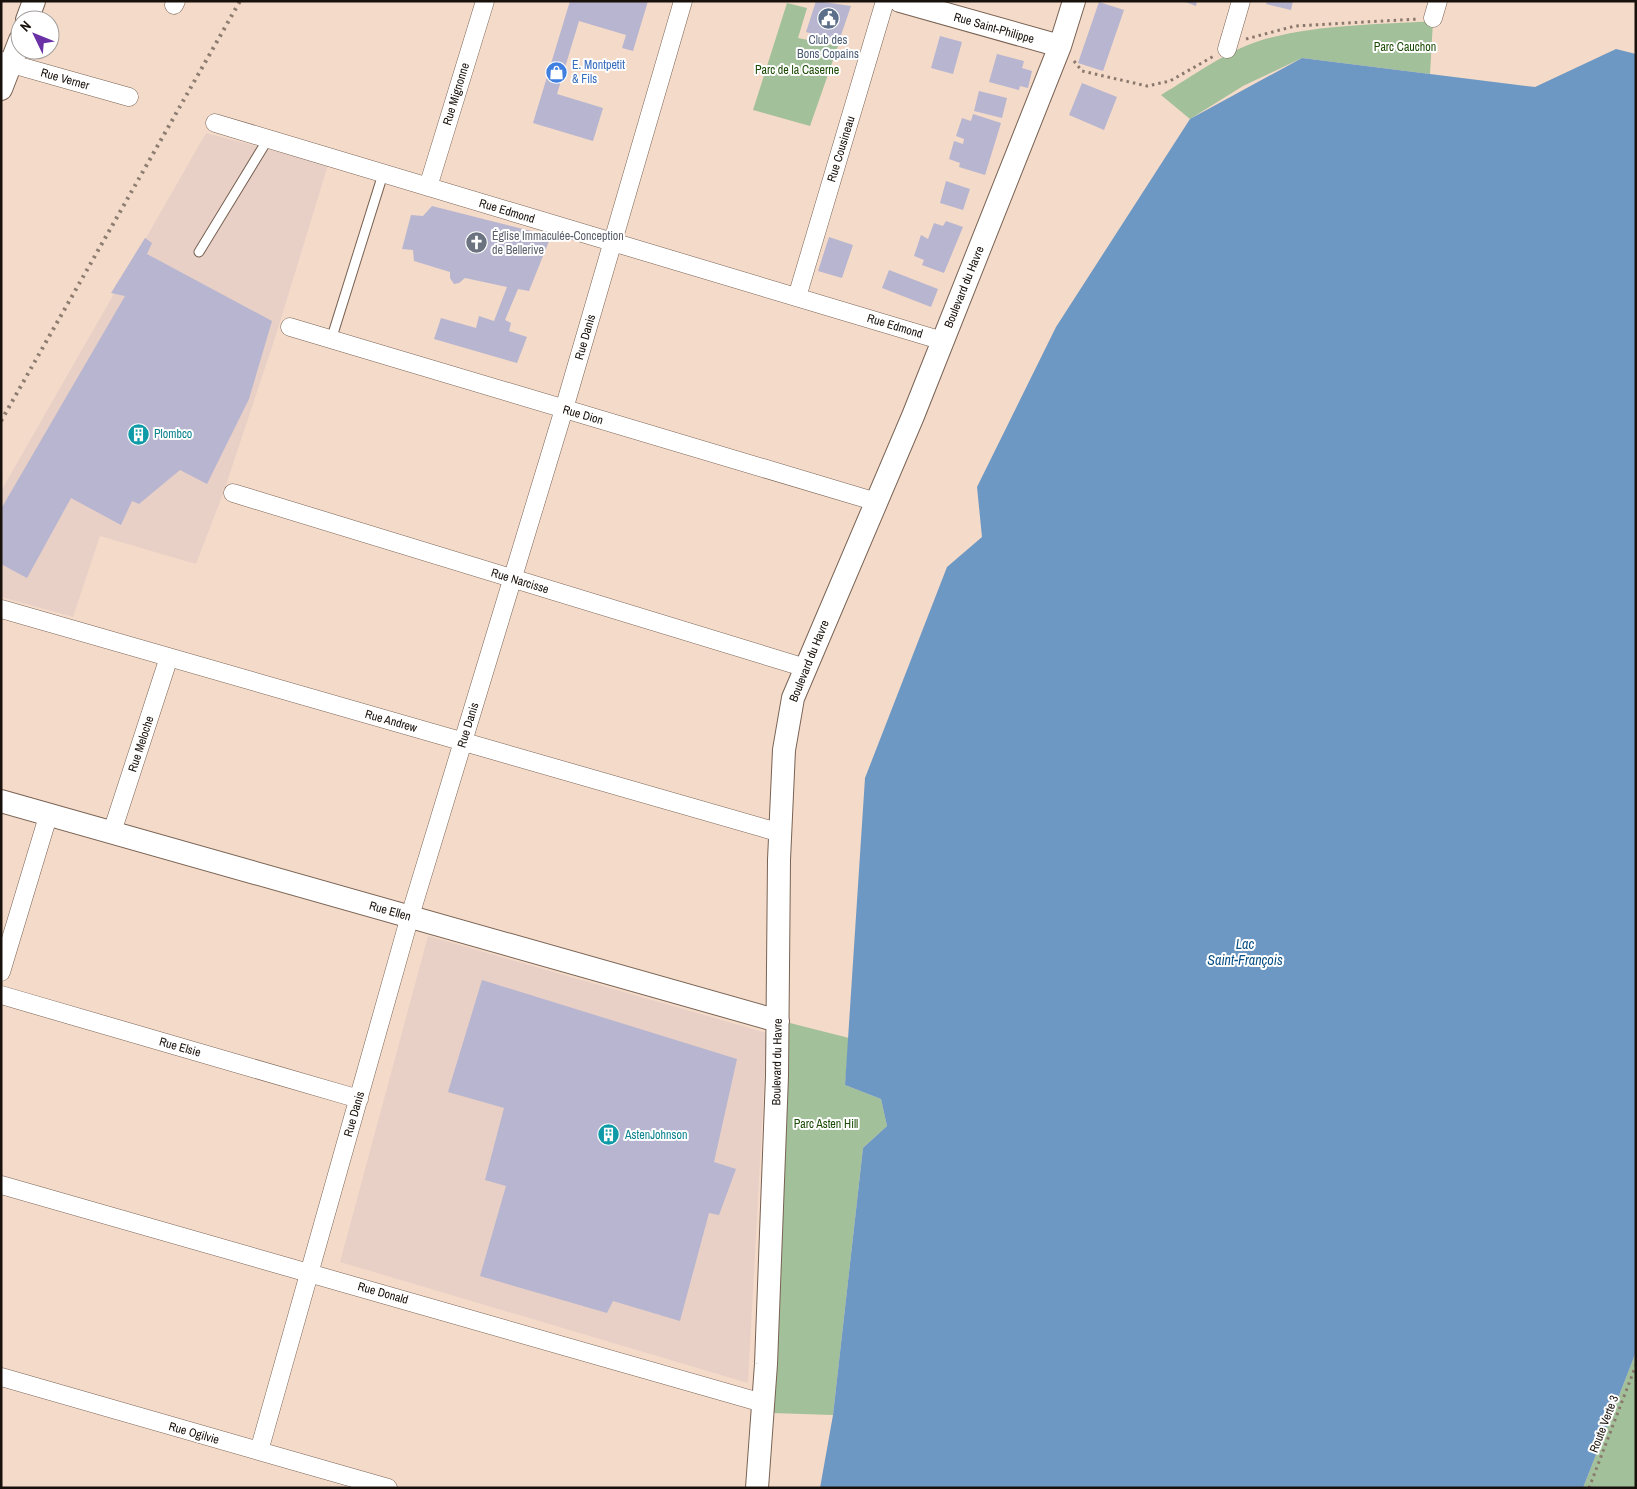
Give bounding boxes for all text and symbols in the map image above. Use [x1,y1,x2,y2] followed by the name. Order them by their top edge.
[816,7,840,31] public building icon: Club des Bons Copains
[952,9,1036,47] street label: Rue Saint-Philippe
[10,10,60,60] north arrow
[16,17,35,35] text: N
[797,32,859,62] place label: Club des Bons Copains
[1374,39,1436,55] park label: Parc Cauchon
[572,57,625,87] place label: E. Montpetit & Fils
[544,60,568,84] shop icon: E. Montpetit & Fils
[439,61,473,127] street label: Rue Mignonne
[755,62,839,78] park label: Parc de la Caserne
[39,64,92,94] street label: Rue Verner
[823,114,859,184] street label: Rue Cousineau
[477,195,537,227] street label: Rue Edmond
[492,228,624,258] place label: Église Immaculée-Conception de Bellerive
[464,231,488,255] church icon: Église Immaculée-Conception de Bellerive
[940,244,988,330] street label: Boulevard du Havre
[865,310,925,342] street label: Rue Edmond
[571,312,599,362] street label: Rue Danis
[561,402,605,428] street label: Rue Dion
[126,422,150,446] building icon: Plombco
[154,426,192,442] place label: Plombco
[489,565,551,597] street label: Rue Narcisse
[785,618,833,704] street label: Boulevard du Havre
[454,700,482,750] street label: Rue Danis
[363,706,420,736] street label: Rue Andrew
[124,714,158,774] street label: Rue Meloche
[367,897,413,925] street label: Rue Ellen
[1207,935,1283,969] water label: Lac Saint-François
[768,1018,786,1106] street label: Boulevard du Havre
[157,1033,203,1061] street label: Rue Elsie
[340,1089,368,1139] street label: Rue Danis
[794,1116,858,1132] park label: Parc Asten Hill
[597,1123,621,1147] building icon: AstenJohnson
[624,1127,687,1143] place label: AstenJohnson
[356,1278,410,1308] street label: Rue Donald
[1586,1393,1622,1455] street label: Route Verte 3
[167,1418,221,1448] street label: Rue Ogilvie

